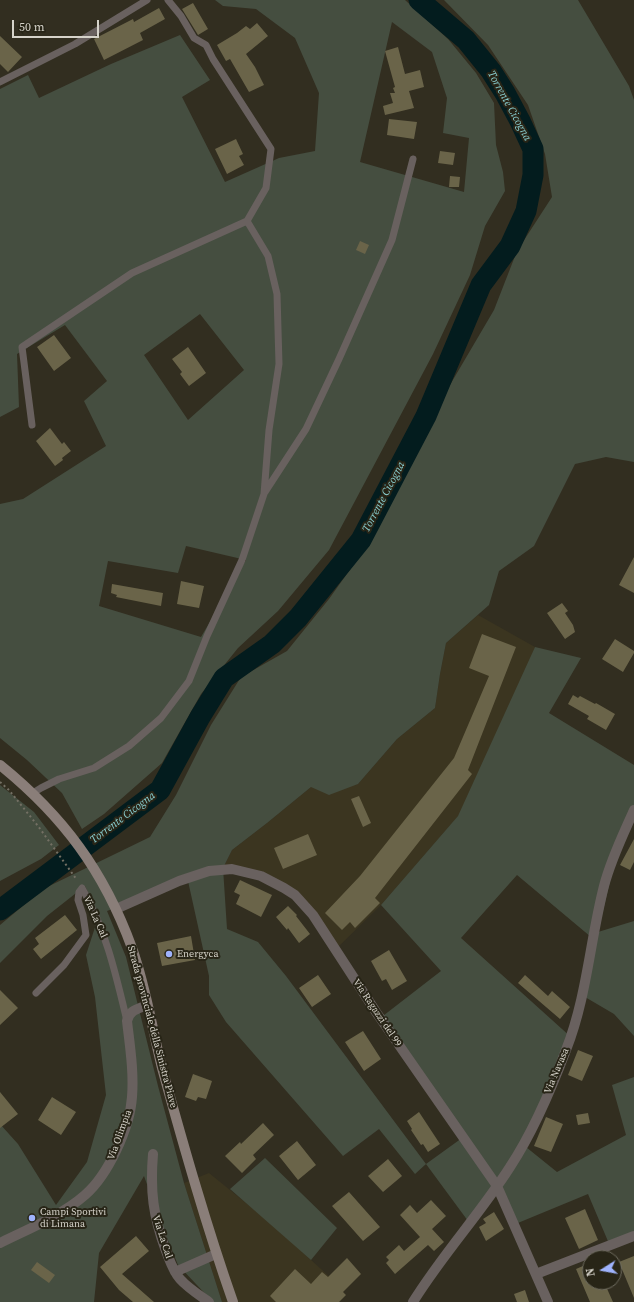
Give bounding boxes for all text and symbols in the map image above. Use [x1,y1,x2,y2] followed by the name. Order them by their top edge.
[14,12,101,38] scale bar
[19,19,45,35] text: 50 m
[484,69,534,143] water label: Torrente Cicogna
[360,460,408,534] water label: Torrente Cicogna
[88,789,158,847] water label: Torrente Cicogna
[80,894,110,940] street label: Via La Cal
[125,945,179,1109] street label: Strada provinciale della Sinistra Piave
[177,948,218,960] place label: Energyca
[164,949,174,959] marker: Energyca
[350,977,404,1049] street label: Via Ragazzi del 99
[542,1046,572,1096] street label: Via Navasa
[105,1108,135,1162] street label: Via Olimpia
[40,1206,106,1230] place label: Campi Sportivi di Limana
[27,1213,37,1223] marker: Campi Sportivi di Limana
[149,1214,175,1260] street label: Via La Cal
[582,1250,622,1290] north arrow
[583,1267,599,1278] text: N

